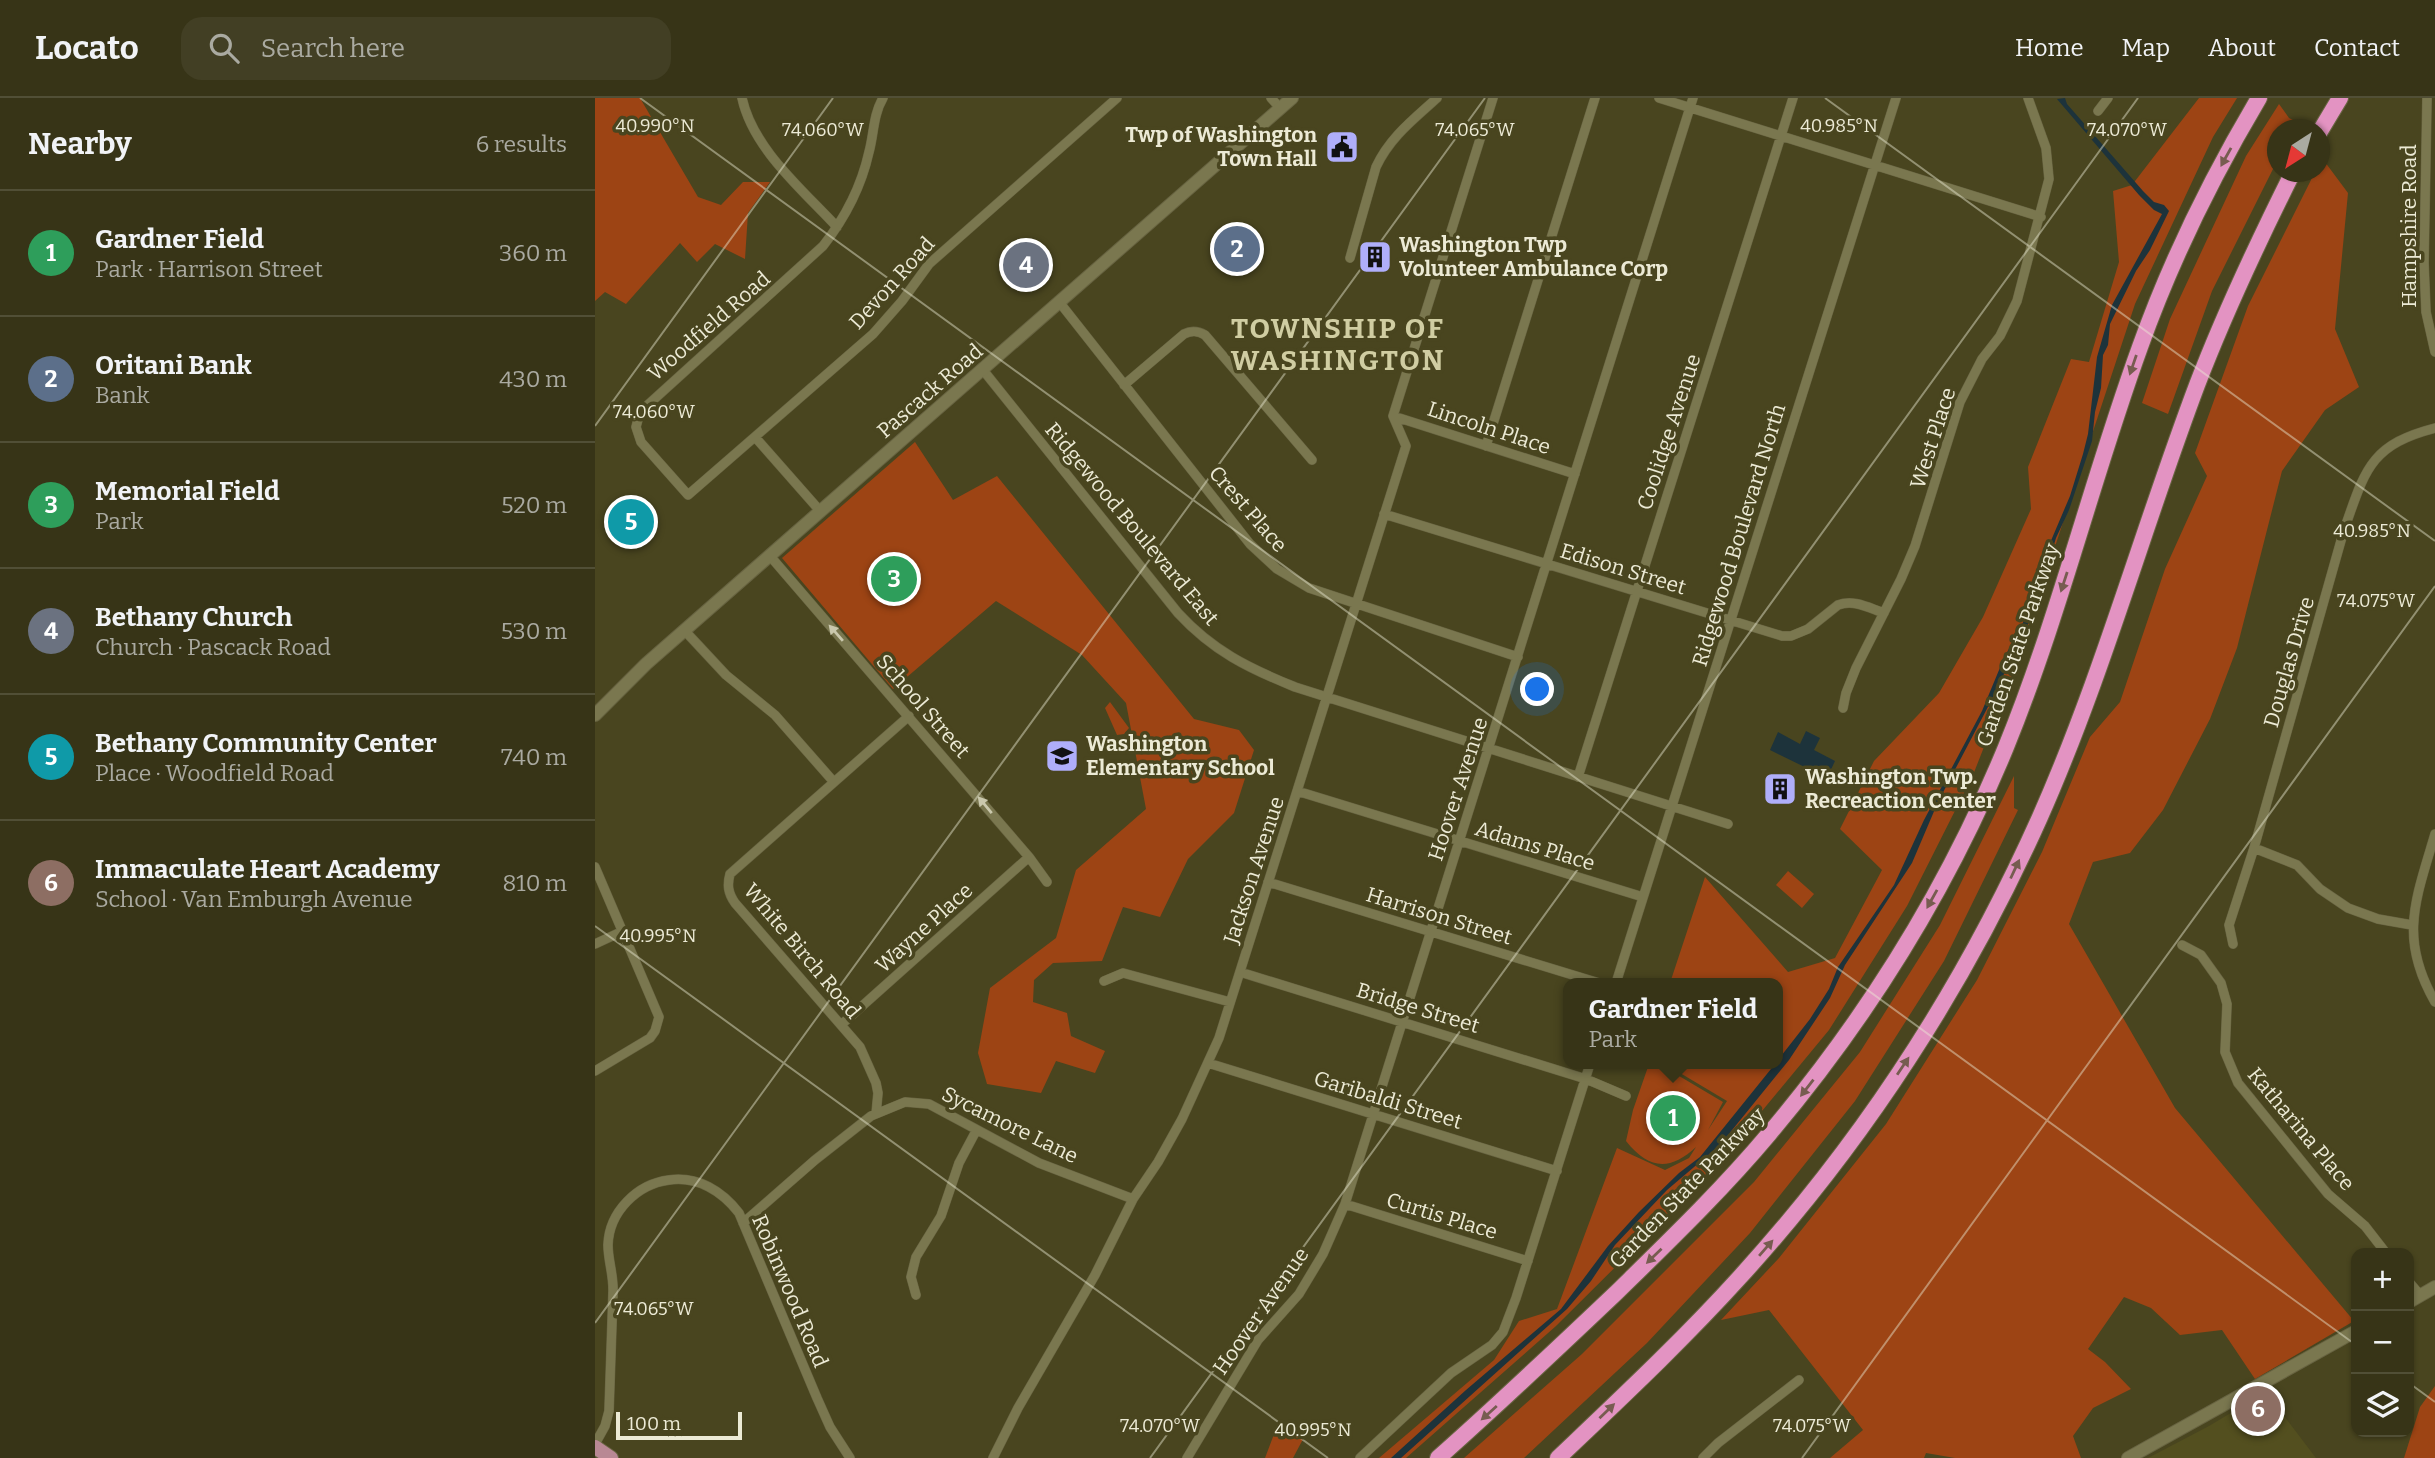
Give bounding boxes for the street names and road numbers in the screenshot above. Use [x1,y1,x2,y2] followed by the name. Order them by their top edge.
[2396,144,2422,308] street label: Hampshire Road
[844,231,940,335] street label: Devon Road
[642,266,776,386] street label: Woodfield Road
[872,338,988,444] street label: Pascack Road
[1631,351,1707,513] street label: Coolidge Avenue
[1904,384,1962,492] street label: West Place
[1424,396,1554,460] street label: Lincoln Place
[1687,401,1791,669] street label: Ridgewood Boulevard North
[1039,417,1225,631] street label: Ridgewood Boulevard East
[1203,460,1293,558] street label: Crest Place
[1557,538,1689,601] street label: Edison Street
[1971,539,2065,750] street label: Garden State Parkway
[2258,594,2320,730] street label: Douglas Drive
[871,649,976,764] street label: School Street
[1423,714,1493,864] street label: Hoover Avenue
[1218,793,1290,948] street label: Jackson Avenue
[1472,815,1598,877] street label: Adams Place
[738,878,866,1024] street label: White Birch Road
[870,878,978,978] street label: Wayne Place
[1363,881,1515,951] street label: Harrison Street
[1353,977,1483,1039] street label: Bridge Street
[2242,1062,2360,1196] street label: Katharina Place
[1311,1065,1466,1135] street label: Garibaldi Street
[938,1081,1082,1169] street label: Sycamore Lane
[1603,1102,1771,1274] street label: Garden State Parkway
[1383,1187,1501,1245] street label: Curtis Place
[746,1211,834,1371] street label: Robinwood Road
[1207,1242,1315,1380] street label: Hoover Avenue

